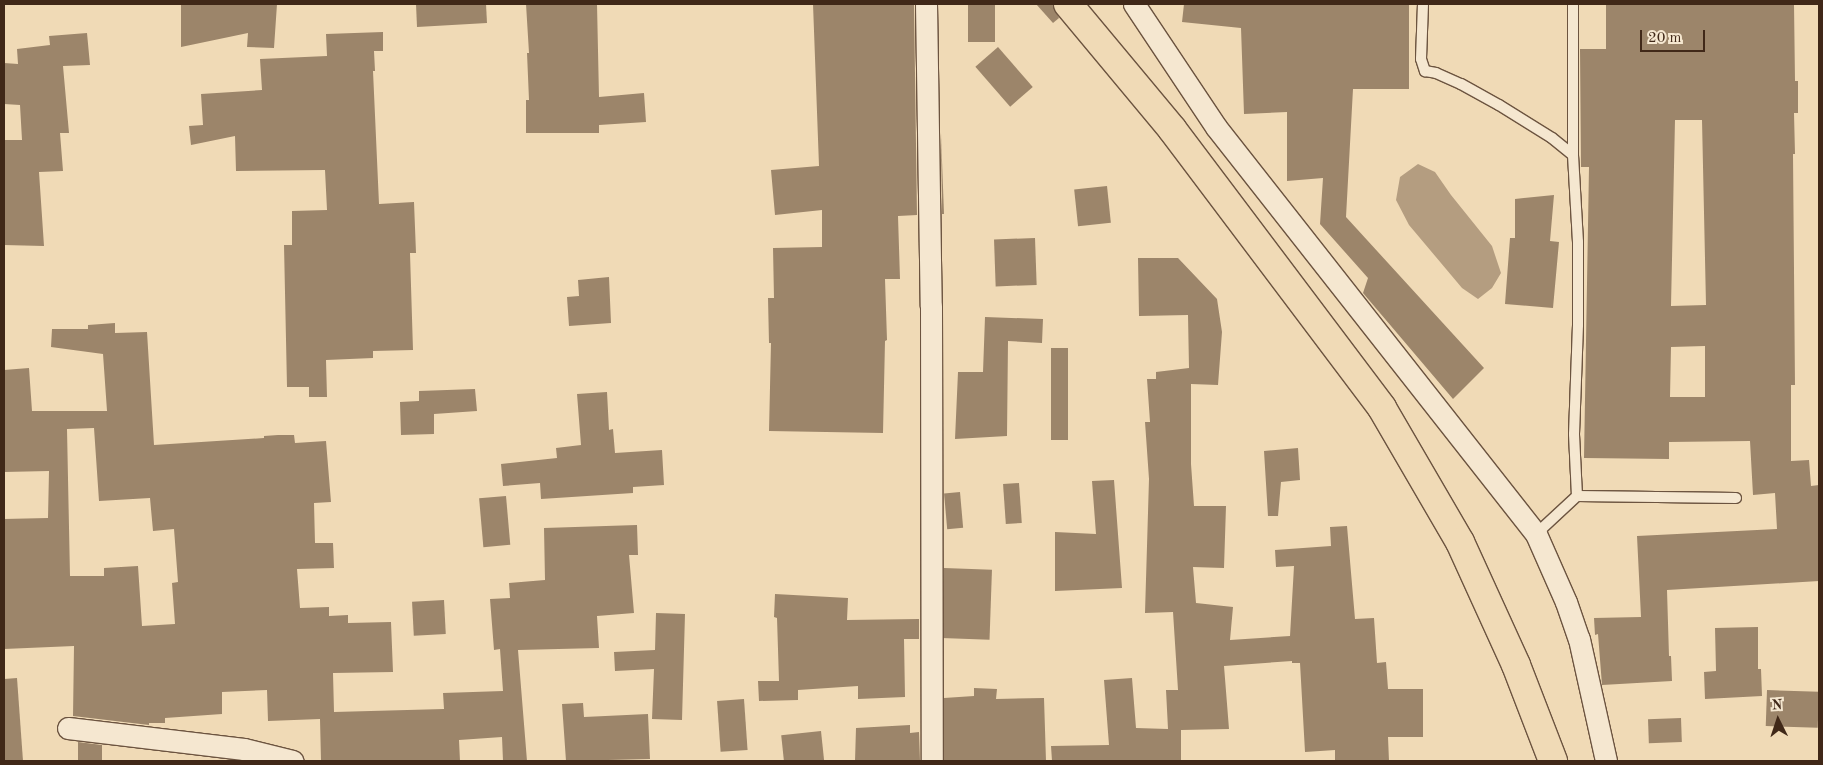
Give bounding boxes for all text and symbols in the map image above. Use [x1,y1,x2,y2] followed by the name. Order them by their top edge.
[1643,20,1708,52] scale bar
[1648,31,1682,46] text: 20 m
[1753,695,1803,745] north arrow
[1771,698,1783,712] text: N

